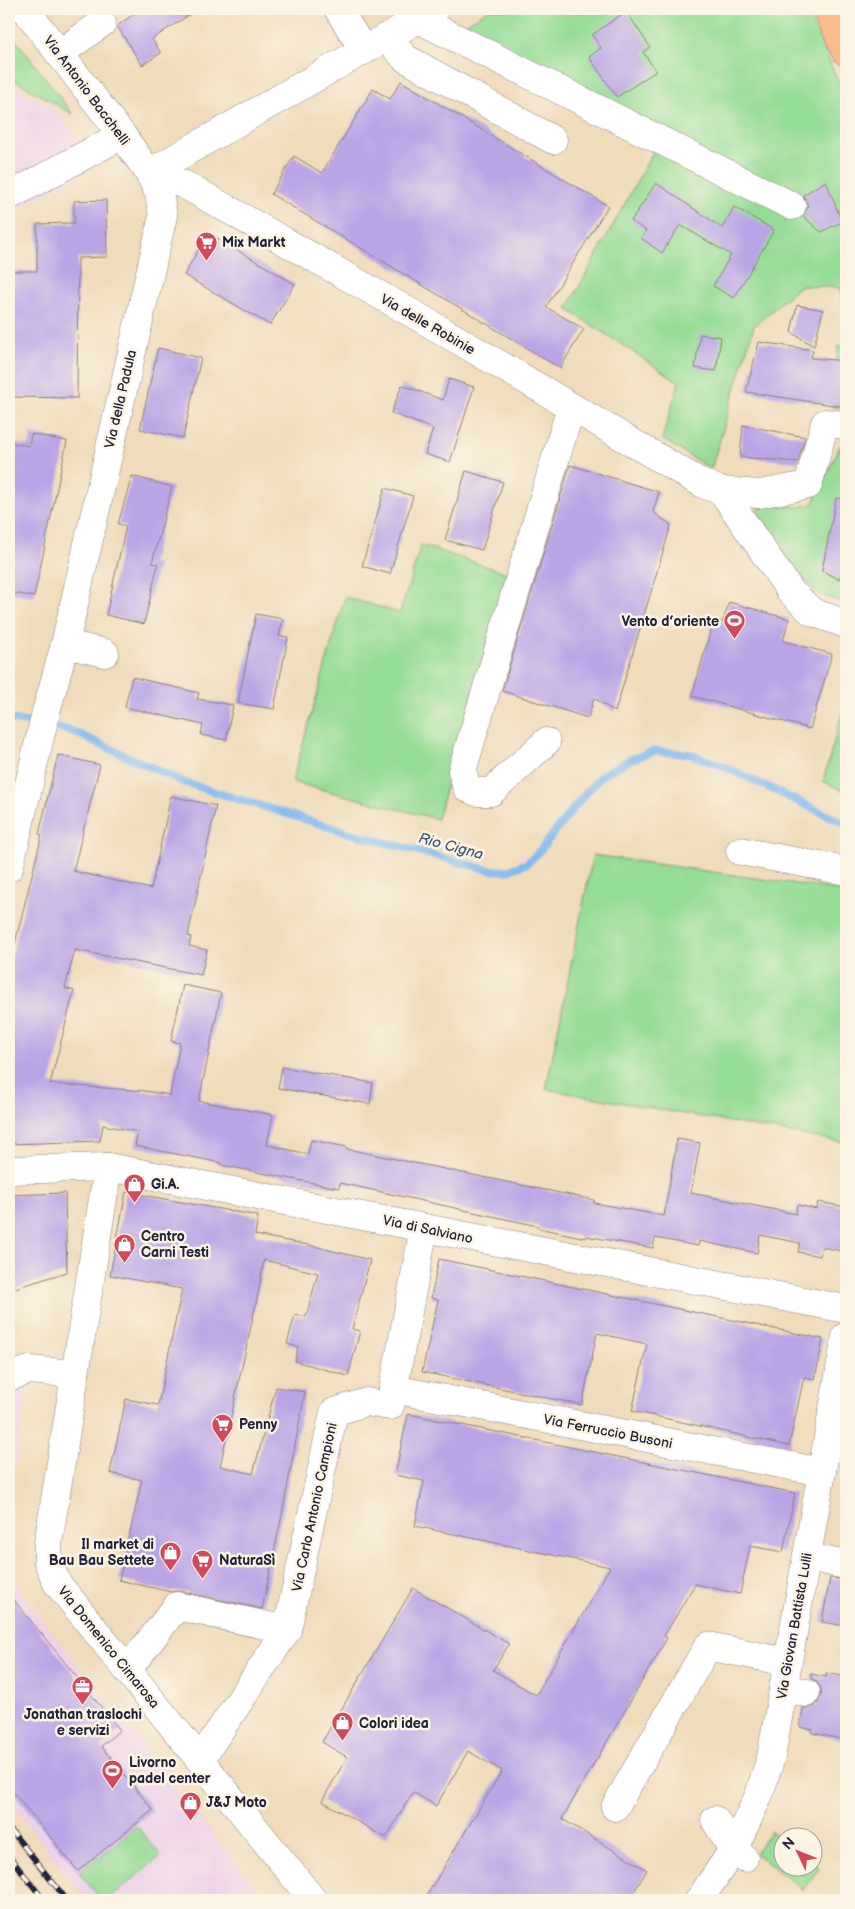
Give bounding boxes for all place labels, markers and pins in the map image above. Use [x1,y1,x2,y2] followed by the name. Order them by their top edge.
[194,230,218,261] supermarket icon: Mix Markt
[222,234,286,251] place label: Mix Markt
[723,609,747,640] sports icon: Vento d’oriente
[622,613,719,630] place label: Vento d’oriente
[123,1172,147,1203] shop icon: Gi.A.
[151,1176,179,1193] place label: Gi.A.
[141,1228,209,1261] place label: Centro Carni Testi
[113,1232,137,1263] shop icon: Centro Carni Testi
[211,1412,235,1443] supermarket icon: Penny
[239,1416,278,1433] place label: Penny
[49,1536,154,1569] place label: Il market di Bau Bau Settete
[158,1540,182,1571] shop icon: Il market di Bau Bau Settete
[191,1548,215,1579] supermarket icon: NaturaSì
[219,1552,275,1569] place label: NaturaSì
[71,1674,95,1705] office icon: Jonathan traslochi e servizi
[24,1706,142,1739] place label: Jonathan traslochi e servizi
[331,1711,355,1742] shop icon: Colori idea
[359,1715,429,1732] place label: Colori idea
[129,1754,211,1787] place label: Livorno padel center
[101,1758,125,1789] sports icon: Livorno padel center
[178,1790,202,1821] shop icon: J&J Moto
[206,1794,267,1811] place label: J&J Moto

